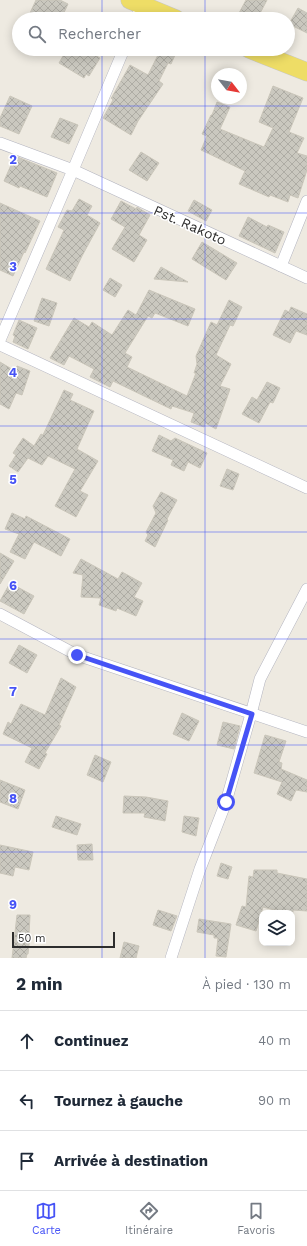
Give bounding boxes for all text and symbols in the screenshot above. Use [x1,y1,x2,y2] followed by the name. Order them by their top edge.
[12,12,295,56] search box
[26,23,48,45] icon: search
[58,25,141,43] text: Rechercher
[211,68,247,104] north arrow
[9,152,17,167] text: 2
[151,202,229,248] street label: Pst. Rakoto
[9,259,17,274] text: 3
[9,365,18,380] text: 4
[9,472,17,487] text: 5
[9,578,17,593] text: 6
[68,646,86,664] route end
[9,684,17,699] text: 7
[9,791,17,806] text: 8
[217,793,235,811] route start
[9,897,17,912] text: 9
[259,910,295,946] map controls
[259,910,295,946] button: layers
[12,930,115,949] scale bar
[18,932,45,945] text: 50 m
[16,974,62,994] text: 2 min
[202,977,291,992] text: À pied · 130 m
[16,1030,38,1052] icon: ahead
[54,1032,128,1050] text: Continuez
[258,1033,291,1048] text: 40 m
[16,1090,38,1112] icon: left
[54,1092,183,1110] text: Tournez à gauche
[258,1093,291,1108] text: 90 m
[16,1150,38,1172] icon: arrive
[54,1152,208,1170] text: Arrivée à destination
[32,1200,61,1237] tab: Carte
[125,1200,173,1237] tab: Itinéraire
[237,1200,275,1237] tab: Favoris

